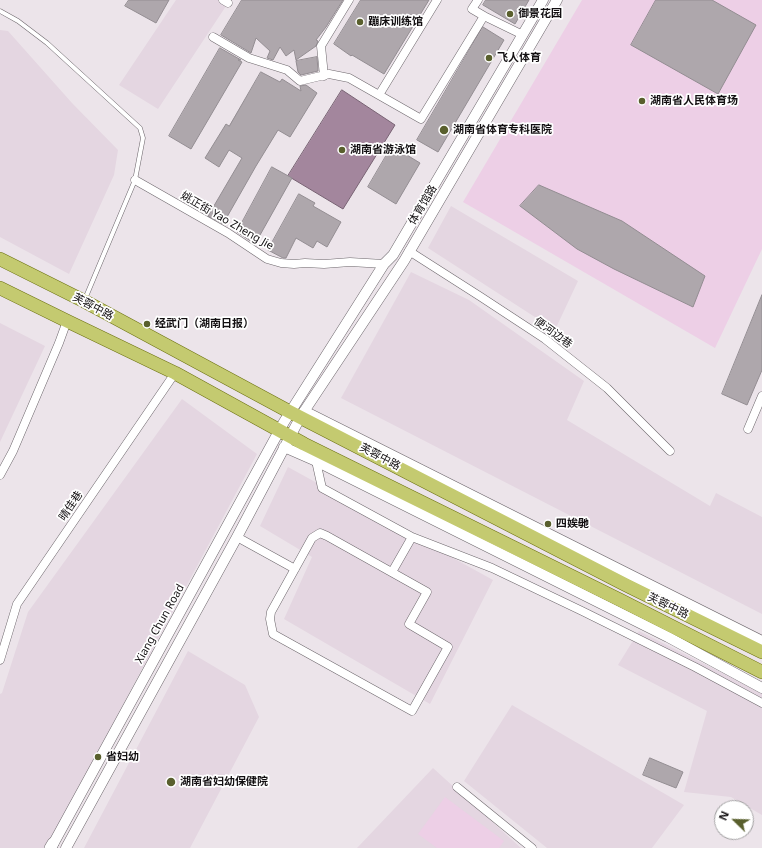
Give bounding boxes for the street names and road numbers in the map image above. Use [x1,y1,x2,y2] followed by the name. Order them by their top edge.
[406,183,440,227] street label: 体育馆路
[178,189,276,253] street label: 姚正街 Yao Zheng Jie
[70,291,116,323] street label: 芙蓉中路
[531,315,575,351] street label: 便河边巷
[357,441,403,473] street label: 芙蓉中路
[56,489,86,523] street label: 晴佳巷
[133,582,187,666] street label: Xiang Chun Road
[645,590,691,622] street label: 芙蓉中路

